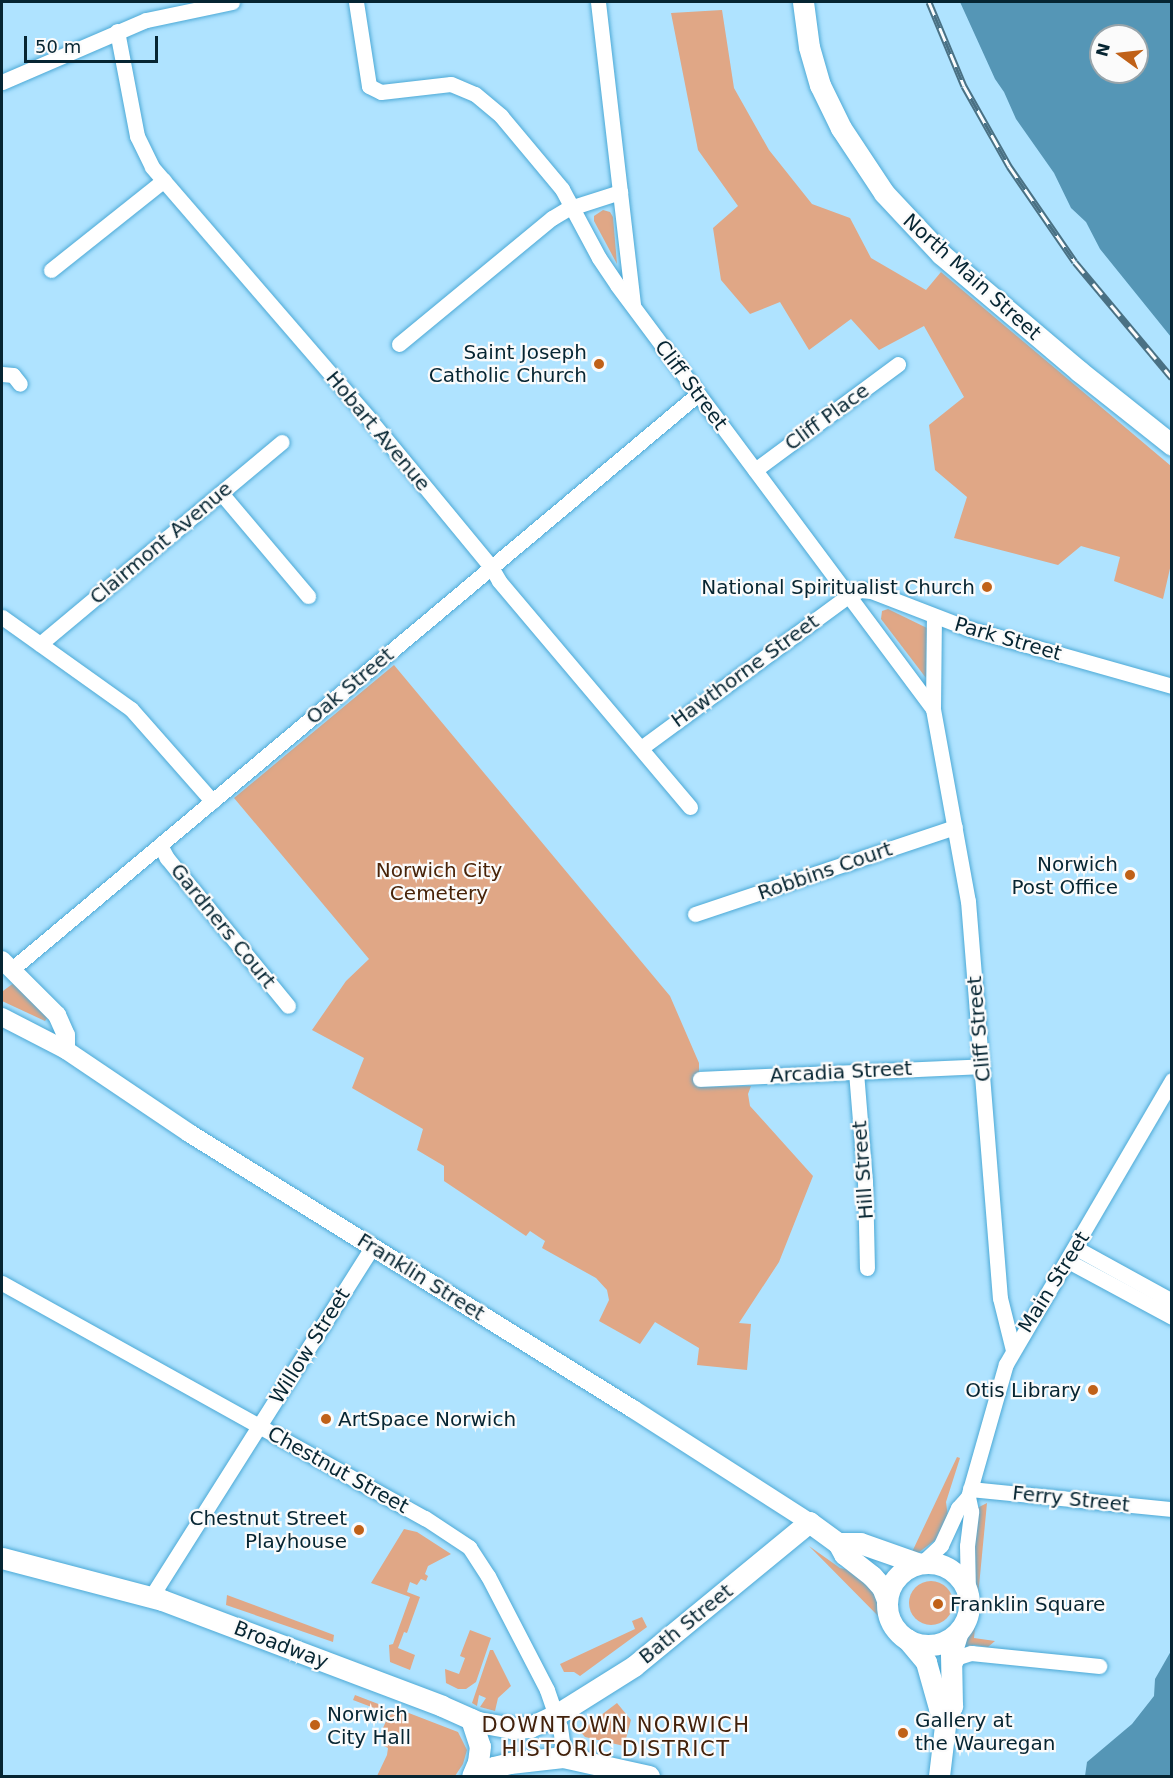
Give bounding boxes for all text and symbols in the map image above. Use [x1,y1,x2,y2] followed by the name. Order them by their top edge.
[27,24,160,62] scale bar
[1089,24,1149,84] north arrow
[35,36,81,57] text: 50 m
[1092,41,1114,59] text: N
[898,209,1046,345] street label: North Main Street
[650,335,732,435] street label: Cliff Street
[429,340,587,387] place label: Saint Joseph Catholic Church
[592,357,606,371] marker: Saint Joseph Catholic Church
[321,366,435,496] street label: Hobart Avenue
[780,378,874,456] street label: Cliff Place
[85,477,237,609] street label: Clairmont Avenue
[701,575,975,599] place label: National Spiritualist Church
[980,580,994,594] marker: National Spiritualist Church
[667,609,823,733] street label: Hawthorne Street
[952,612,1064,666] street label: Park Street
[301,643,399,729] street label: Oak Street
[755,837,895,905] street label: Robbins Court
[1011,852,1118,899] place label: Norwich Post Office
[376,858,502,905] park label: Norwich City Cemetery
[165,859,281,993] street label: Gardners Court
[1123,868,1137,882] marker: Norwich Post Office
[962,975,996,1083] street label: Cliff Street
[769,1056,913,1088] street label: Arcadia Street
[848,1120,878,1220] street label: Hill Street
[1013,1227,1095,1337] street label: Main Street
[353,1228,489,1326] street label: Franklin Street
[265,1284,355,1408] street label: Willow Street
[965,1378,1081,1402] place label: Otis Library
[1086,1383,1100,1397] marker: Otis Library
[338,1407,516,1431] place label: ArtSpace Norwich
[319,1412,333,1426] marker: ArtSpace Norwich
[263,1421,413,1519] street label: Chestnut Street
[1011,1481,1131,1517] street label: Ferry Street
[189,1506,347,1553] place label: Chestnut Street Playhouse
[352,1523,366,1537] marker: Chestnut Street Playhouse
[634,1579,738,1669] street label: Bath Street
[950,1592,1105,1616] place label: Franklin Square
[931,1597,945,1611] marker: Franklin Square
[230,1616,332,1674] street label: Broadway
[327,1702,411,1749] place label: Norwich City Hall
[915,1709,1055,1756] place label: Gallery at the Wauregan
[481,1712,751,1762] district label: DOWNTOWN NORWICH HISTORIC DISTRICT
[308,1718,322,1732] marker: Norwich City Hall
[896,1726,910,1740] marker: Gallery at the Wauregan

